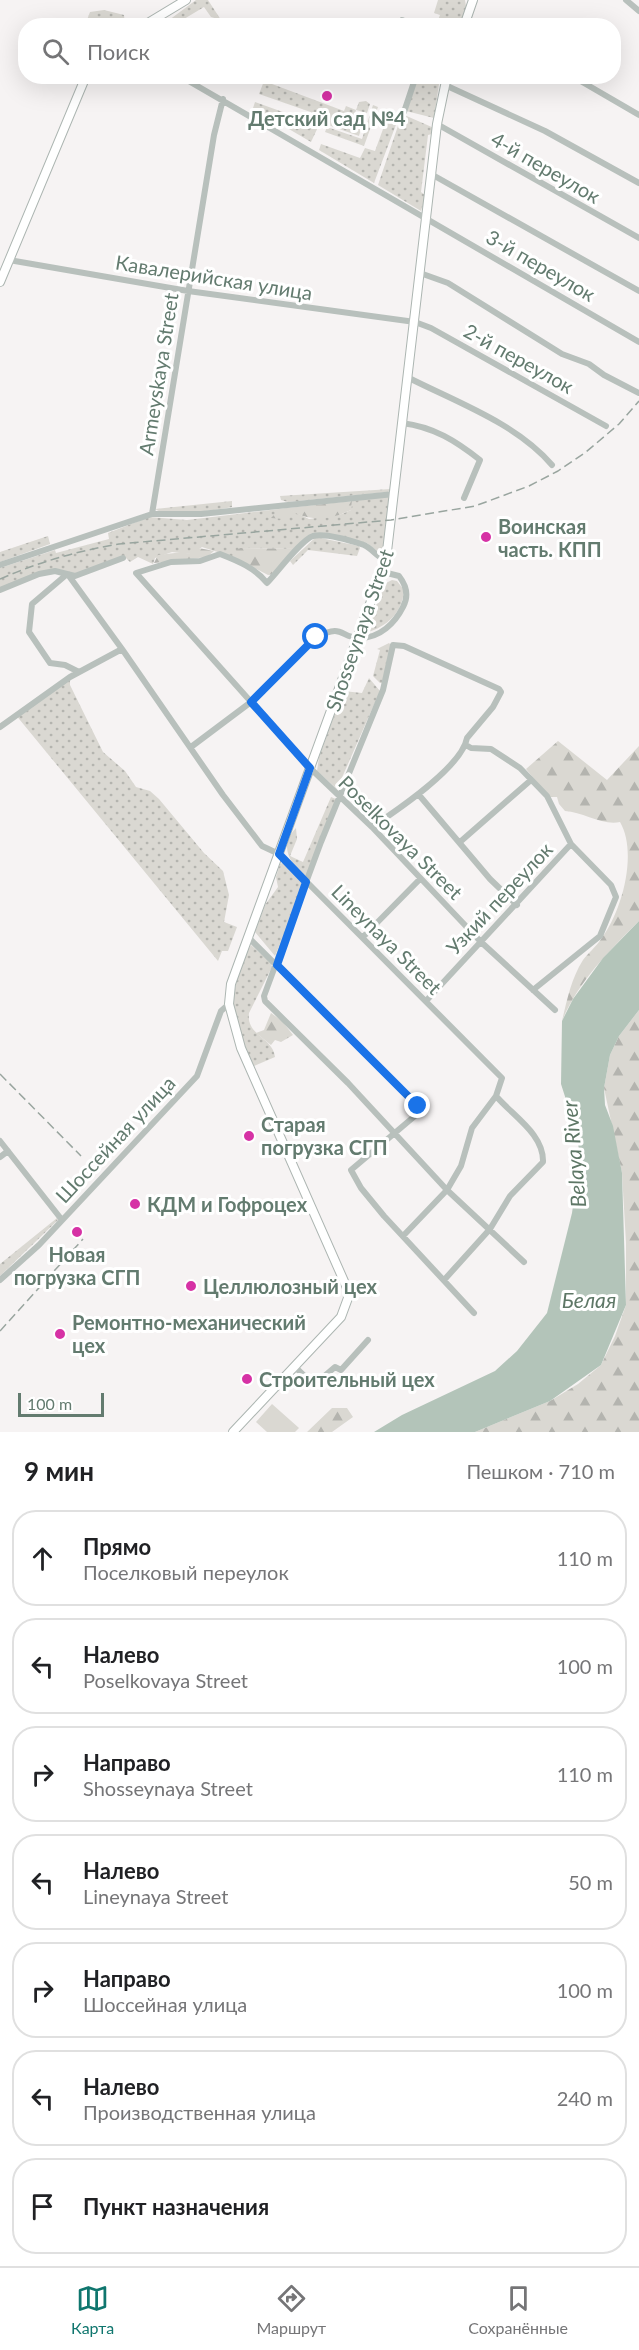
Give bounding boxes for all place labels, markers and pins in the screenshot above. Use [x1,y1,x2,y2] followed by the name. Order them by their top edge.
[320,89,334,103] marker: Детский сад №4
[248,106,406,130] place label: Детский сад №4
[498,514,602,561] place label: Воинская часть. КПП
[479,530,493,544] marker: Воинская часть. КПП
[261,1112,388,1159] place label: Старая погрузка СГП
[242,1129,256,1143] marker: Старая погрузка СГП
[147,1192,308,1216] place label: КДМ и Гофроцех
[128,1197,142,1211] marker: КДМ и Гофроцех
[70,1225,84,1239] marker: Новая погрузка СГП
[14,1242,140,1289] place label: Новая погрузка СГП
[203,1274,378,1298] place label: Целлюлозный цех
[184,1279,198,1293] marker: Целлюлозный цех
[72,1310,306,1357] place label: Ремонтно-механический цех
[53,1327,67,1341] marker: Ремонтно-механический цех
[259,1367,435,1391] place label: Строительный цех
[240,1372,254,1386] marker: Строительный цех

